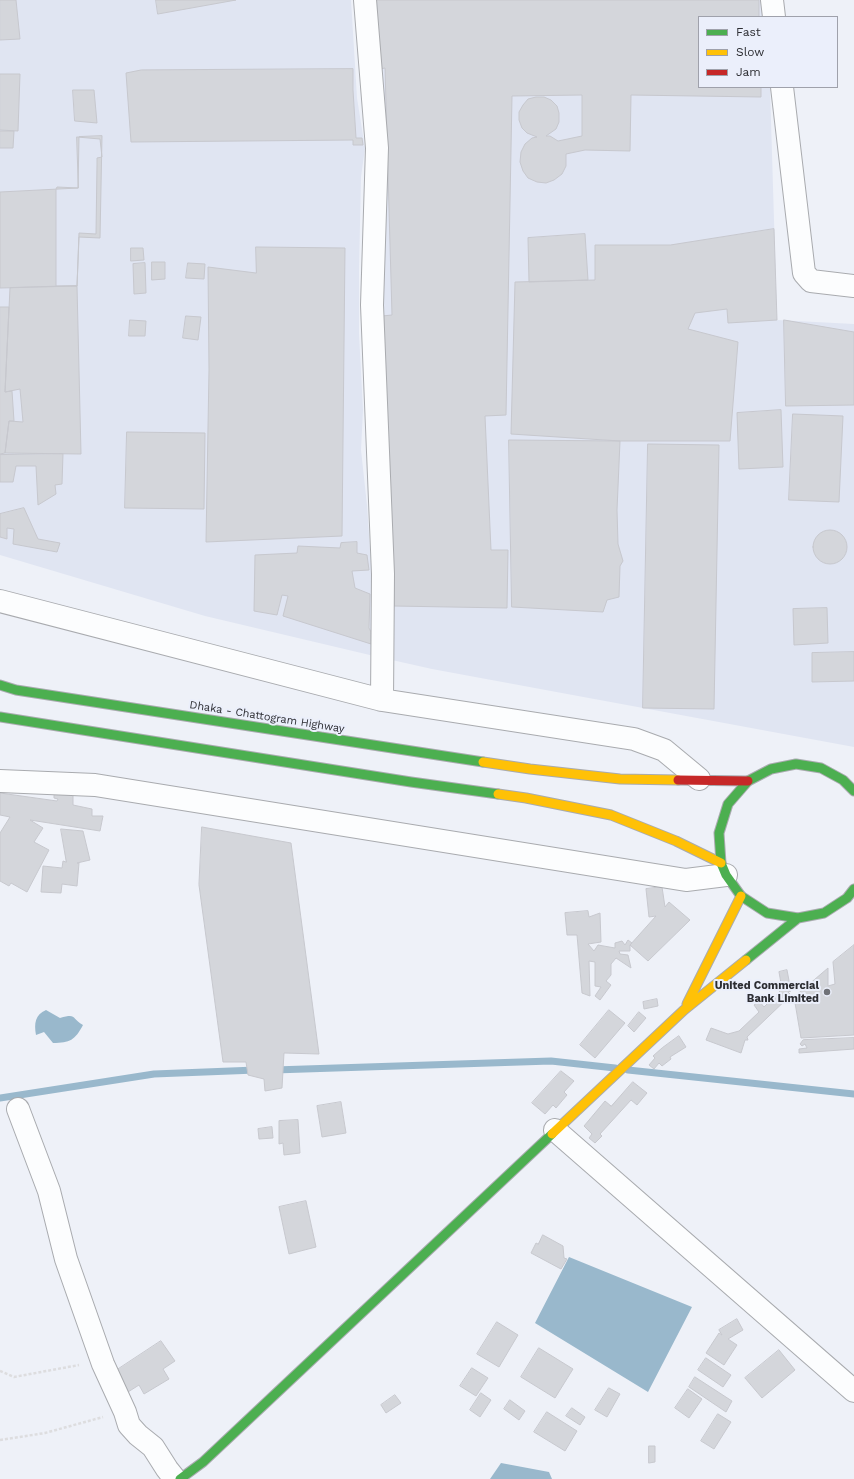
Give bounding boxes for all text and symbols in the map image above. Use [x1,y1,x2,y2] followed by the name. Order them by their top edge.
[698,16,838,88] legend
[736,25,761,39] text: Fast
[736,45,764,59] text: Slow
[736,65,761,79] text: Jam
[189,698,345,736] street label: Dhaka - Chattogram Highway
[715,979,819,1005] place label: United Commercial Bank Limited
[822,987,832,997] marker: United Commercial Bank Limited

